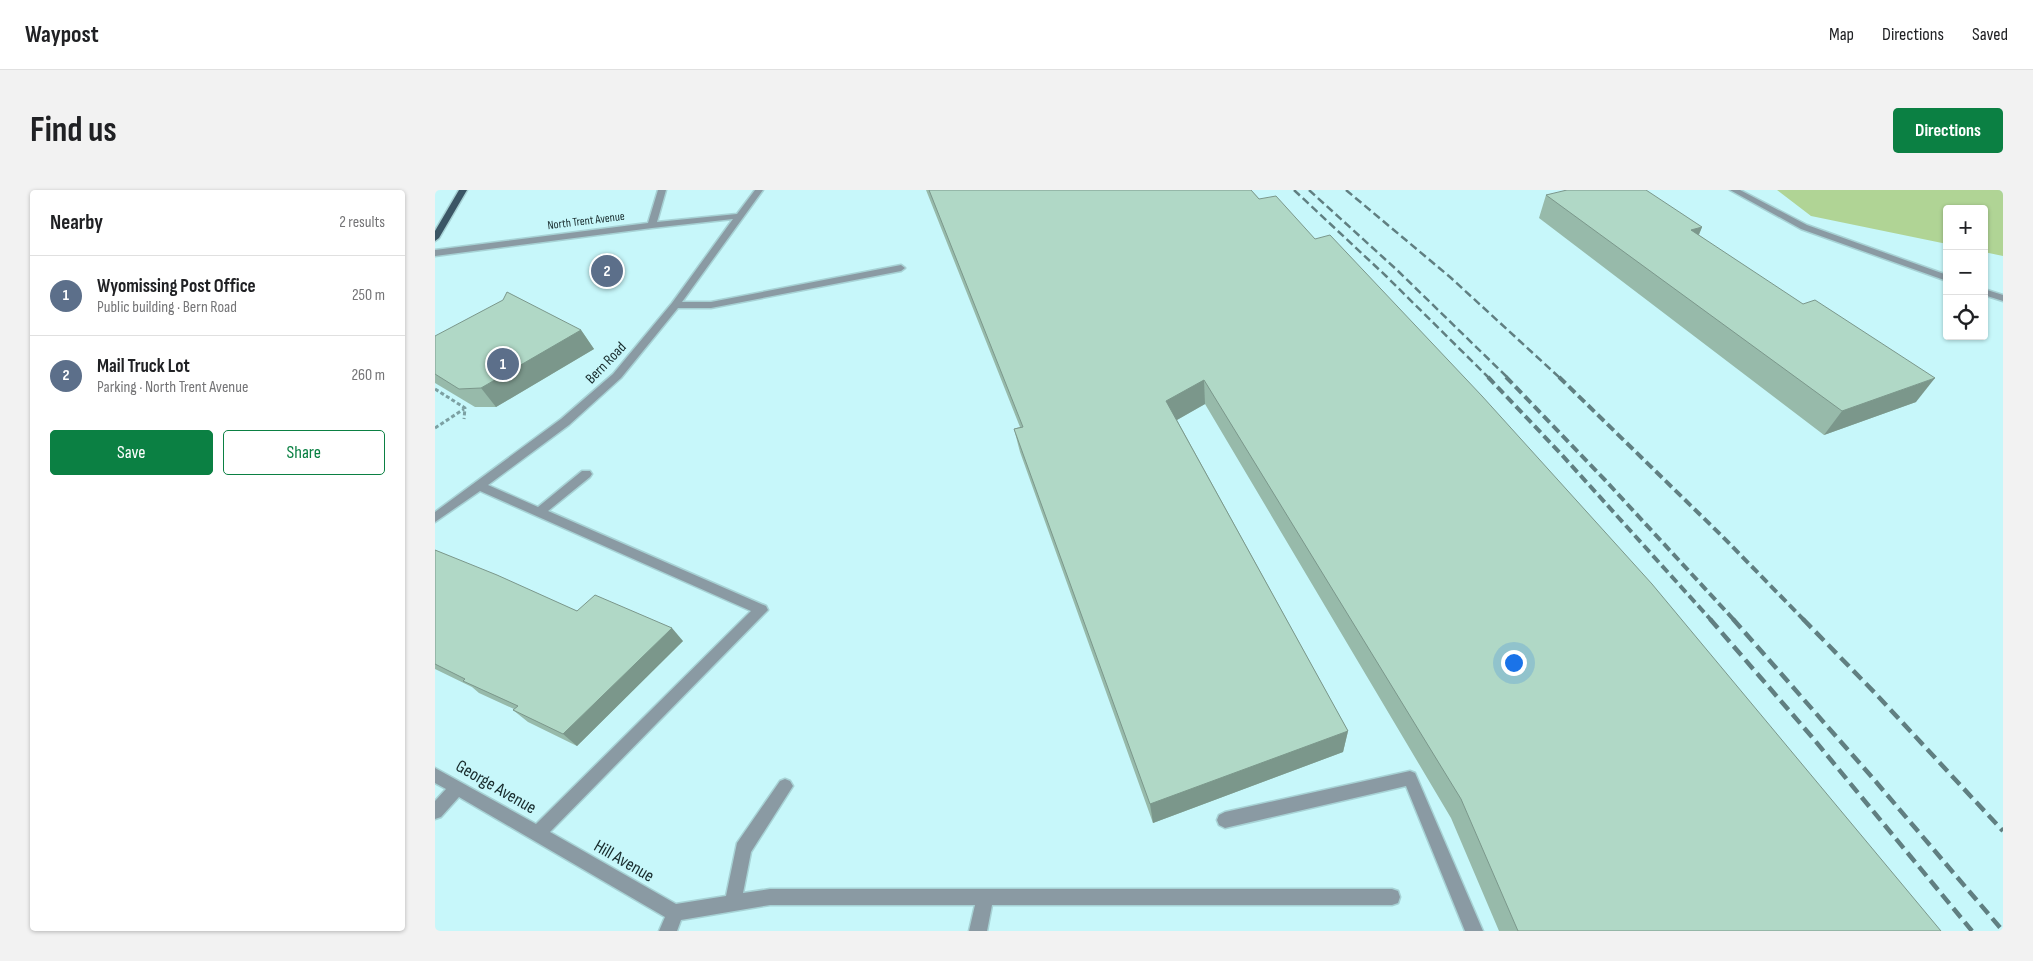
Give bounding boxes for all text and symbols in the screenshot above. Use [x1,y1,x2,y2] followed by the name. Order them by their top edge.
[25,20,99,49] text: Waypost
[1829,24,1854,45] text: Map
[1882,24,1944,45] text: Directions
[1972,24,2008,45] text: Saved
[1893,108,2003,153] button: Directions
[30,109,117,152] text: Find us
[1943,205,1988,340] map controls
[1943,205,1988,250] button: +
[547,209,626,233] street label: North Trent Avenue
[50,210,103,235] text: Nearby
[339,213,385,232] text: 2 results
[1943,250,1988,295] button: −
[591,252,623,290] pin: 2
[97,275,256,298] text: Wyomissing Post Office
[63,286,69,305] text: 1
[352,286,385,305] text: 250 m
[1943,295,1988,340] button: locate
[97,298,237,317] text: Public building · Bern Road
[582,338,630,388] street label: Bern Road
[487,345,519,383] pin: 1
[97,355,190,378] text: Mail Truck Lot
[62,366,70,385] text: 2
[351,366,385,385] text: 260 m
[97,378,248,397] text: Parking · North Trent Avenue
[50,430,213,475] button: Save
[223,430,385,475] button: Share
[1501,650,1527,676] your location
[452,756,540,818] street label: George Avenue
[590,835,658,887] street label: Hill Avenue

